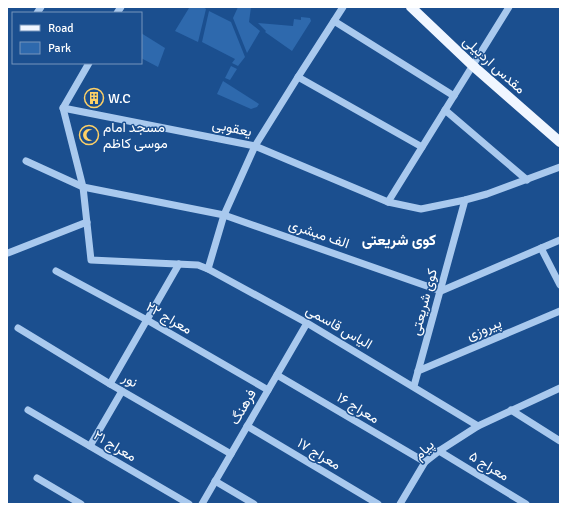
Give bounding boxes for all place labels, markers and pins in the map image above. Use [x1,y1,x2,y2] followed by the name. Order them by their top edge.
[83,87,105,109] building icon: W.C
[108,90,131,107] place label: W.C
[103,119,168,152] place label: مسجد امام موسی کاظم
[78,124,100,146] mosque icon: مسجد امام موسی کاظم

